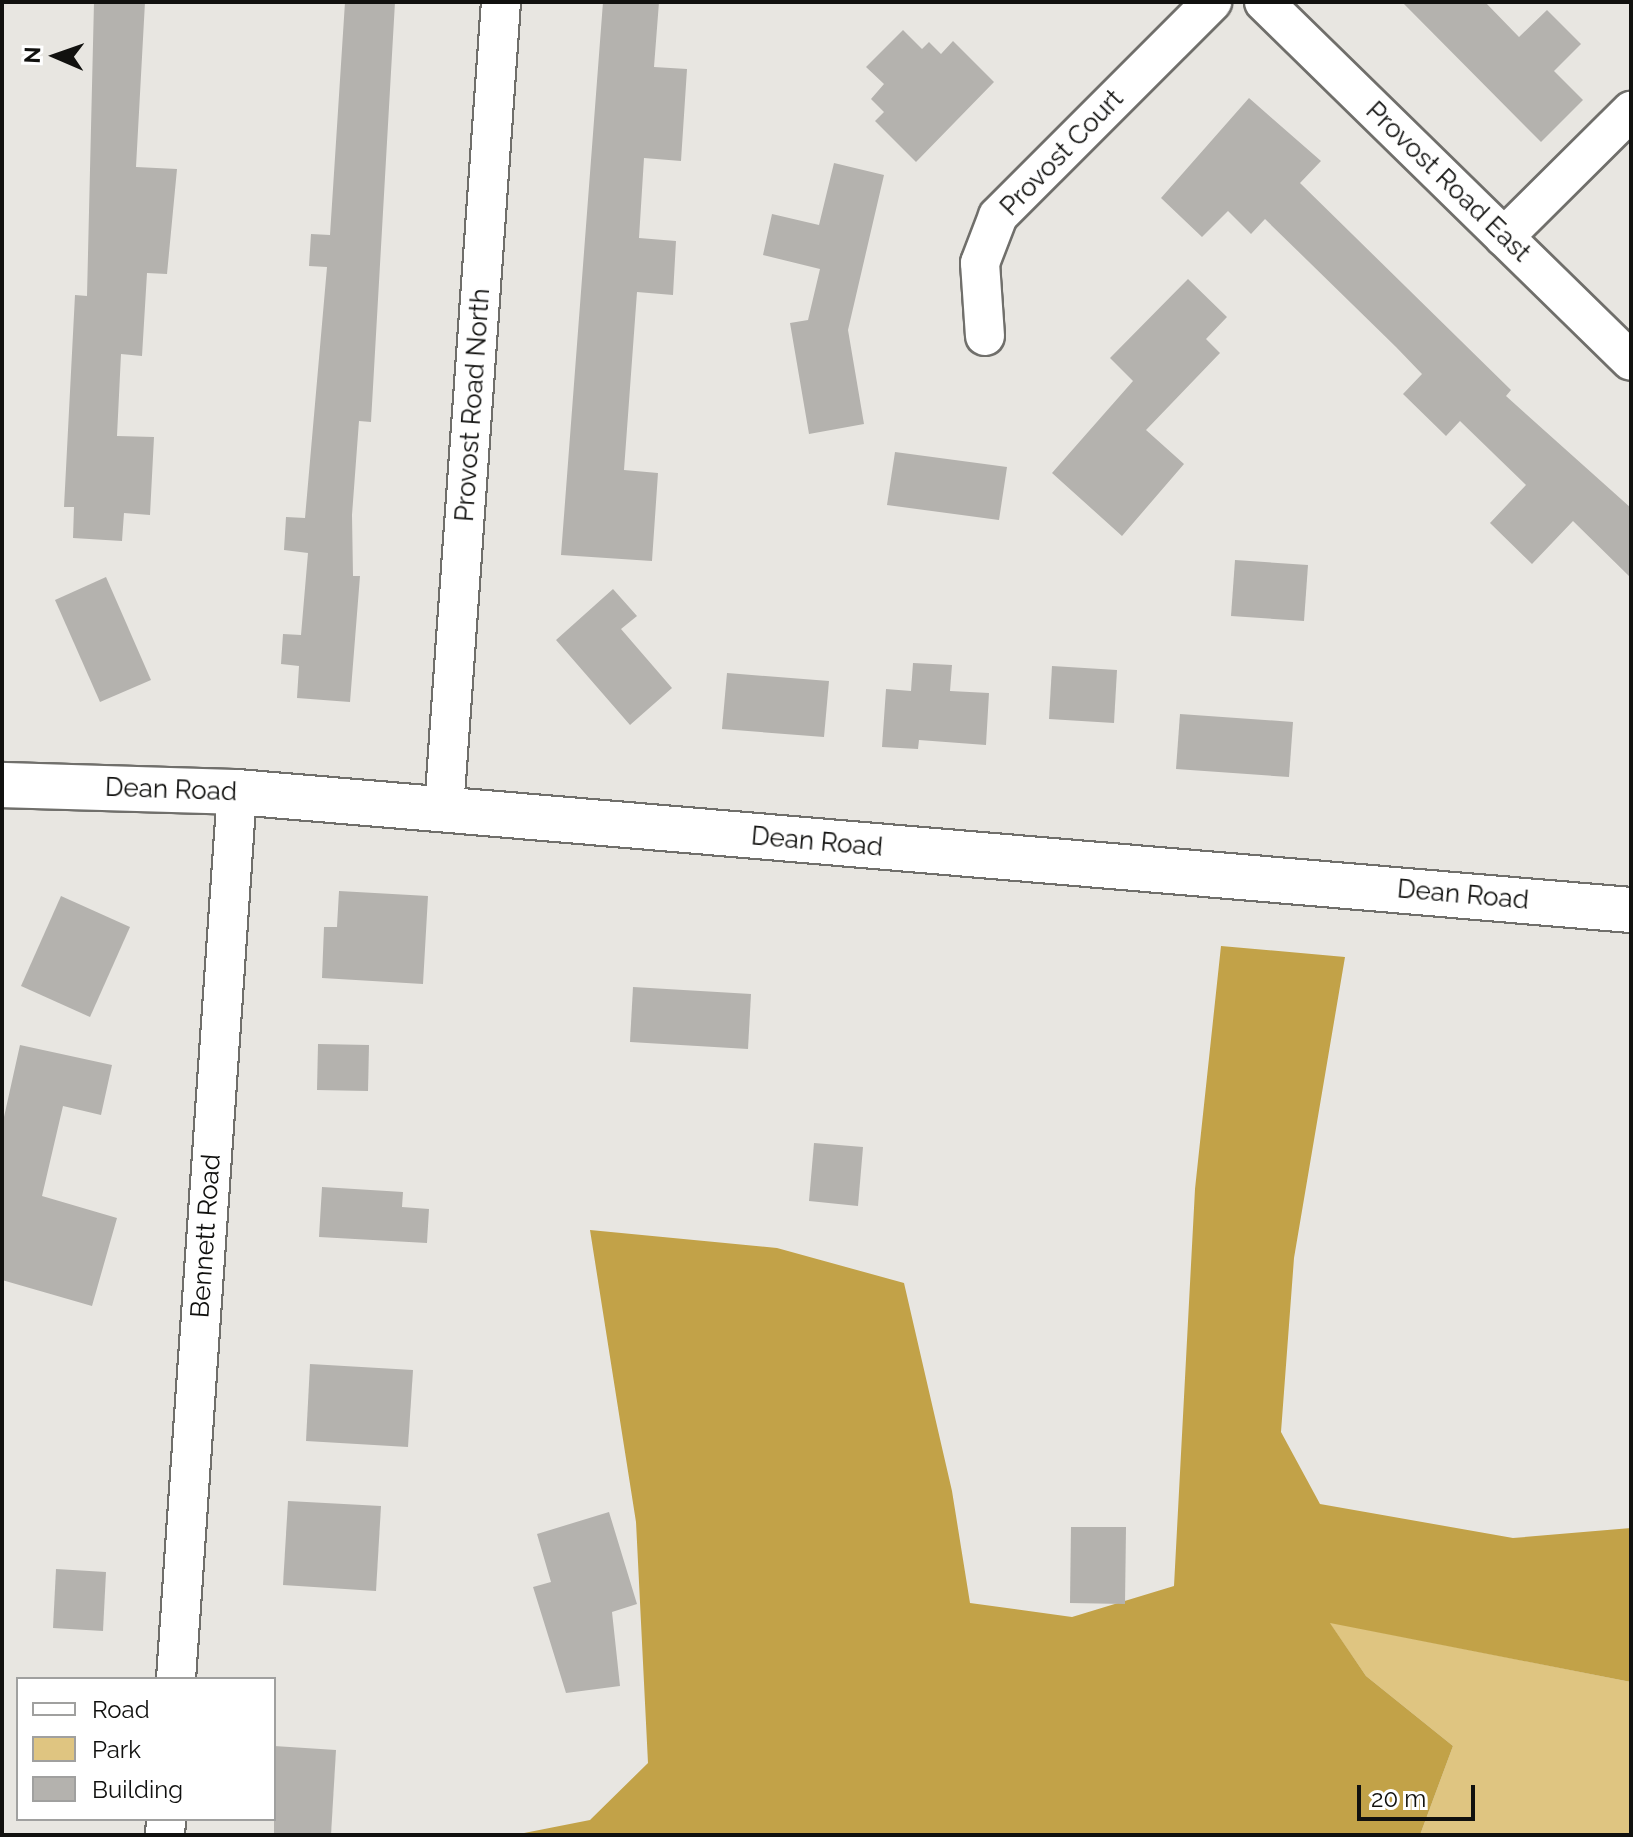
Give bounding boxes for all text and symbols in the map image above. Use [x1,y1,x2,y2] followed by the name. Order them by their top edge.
[16,16,96,96] north arrow
[19,46,45,64] text: N
[994,83,1130,223] street label: Provost Court
[1359,95,1537,269] street label: Provost Road East
[449,287,497,523] street label: Provost Road North
[104,772,238,808] street label: Dean Road
[750,821,884,863] street label: Dean Road
[1396,874,1530,916] street label: Dean Road
[185,1153,227,1319] street label: Bennett Road
[16,1677,276,1821] legend
[92,1695,150,1724] text: Road
[92,1735,141,1764] text: Park
[1361,1769,1479,1819] scale bar
[92,1775,183,1804] text: Building
[1371,1784,1426,1813] text: 20 m

